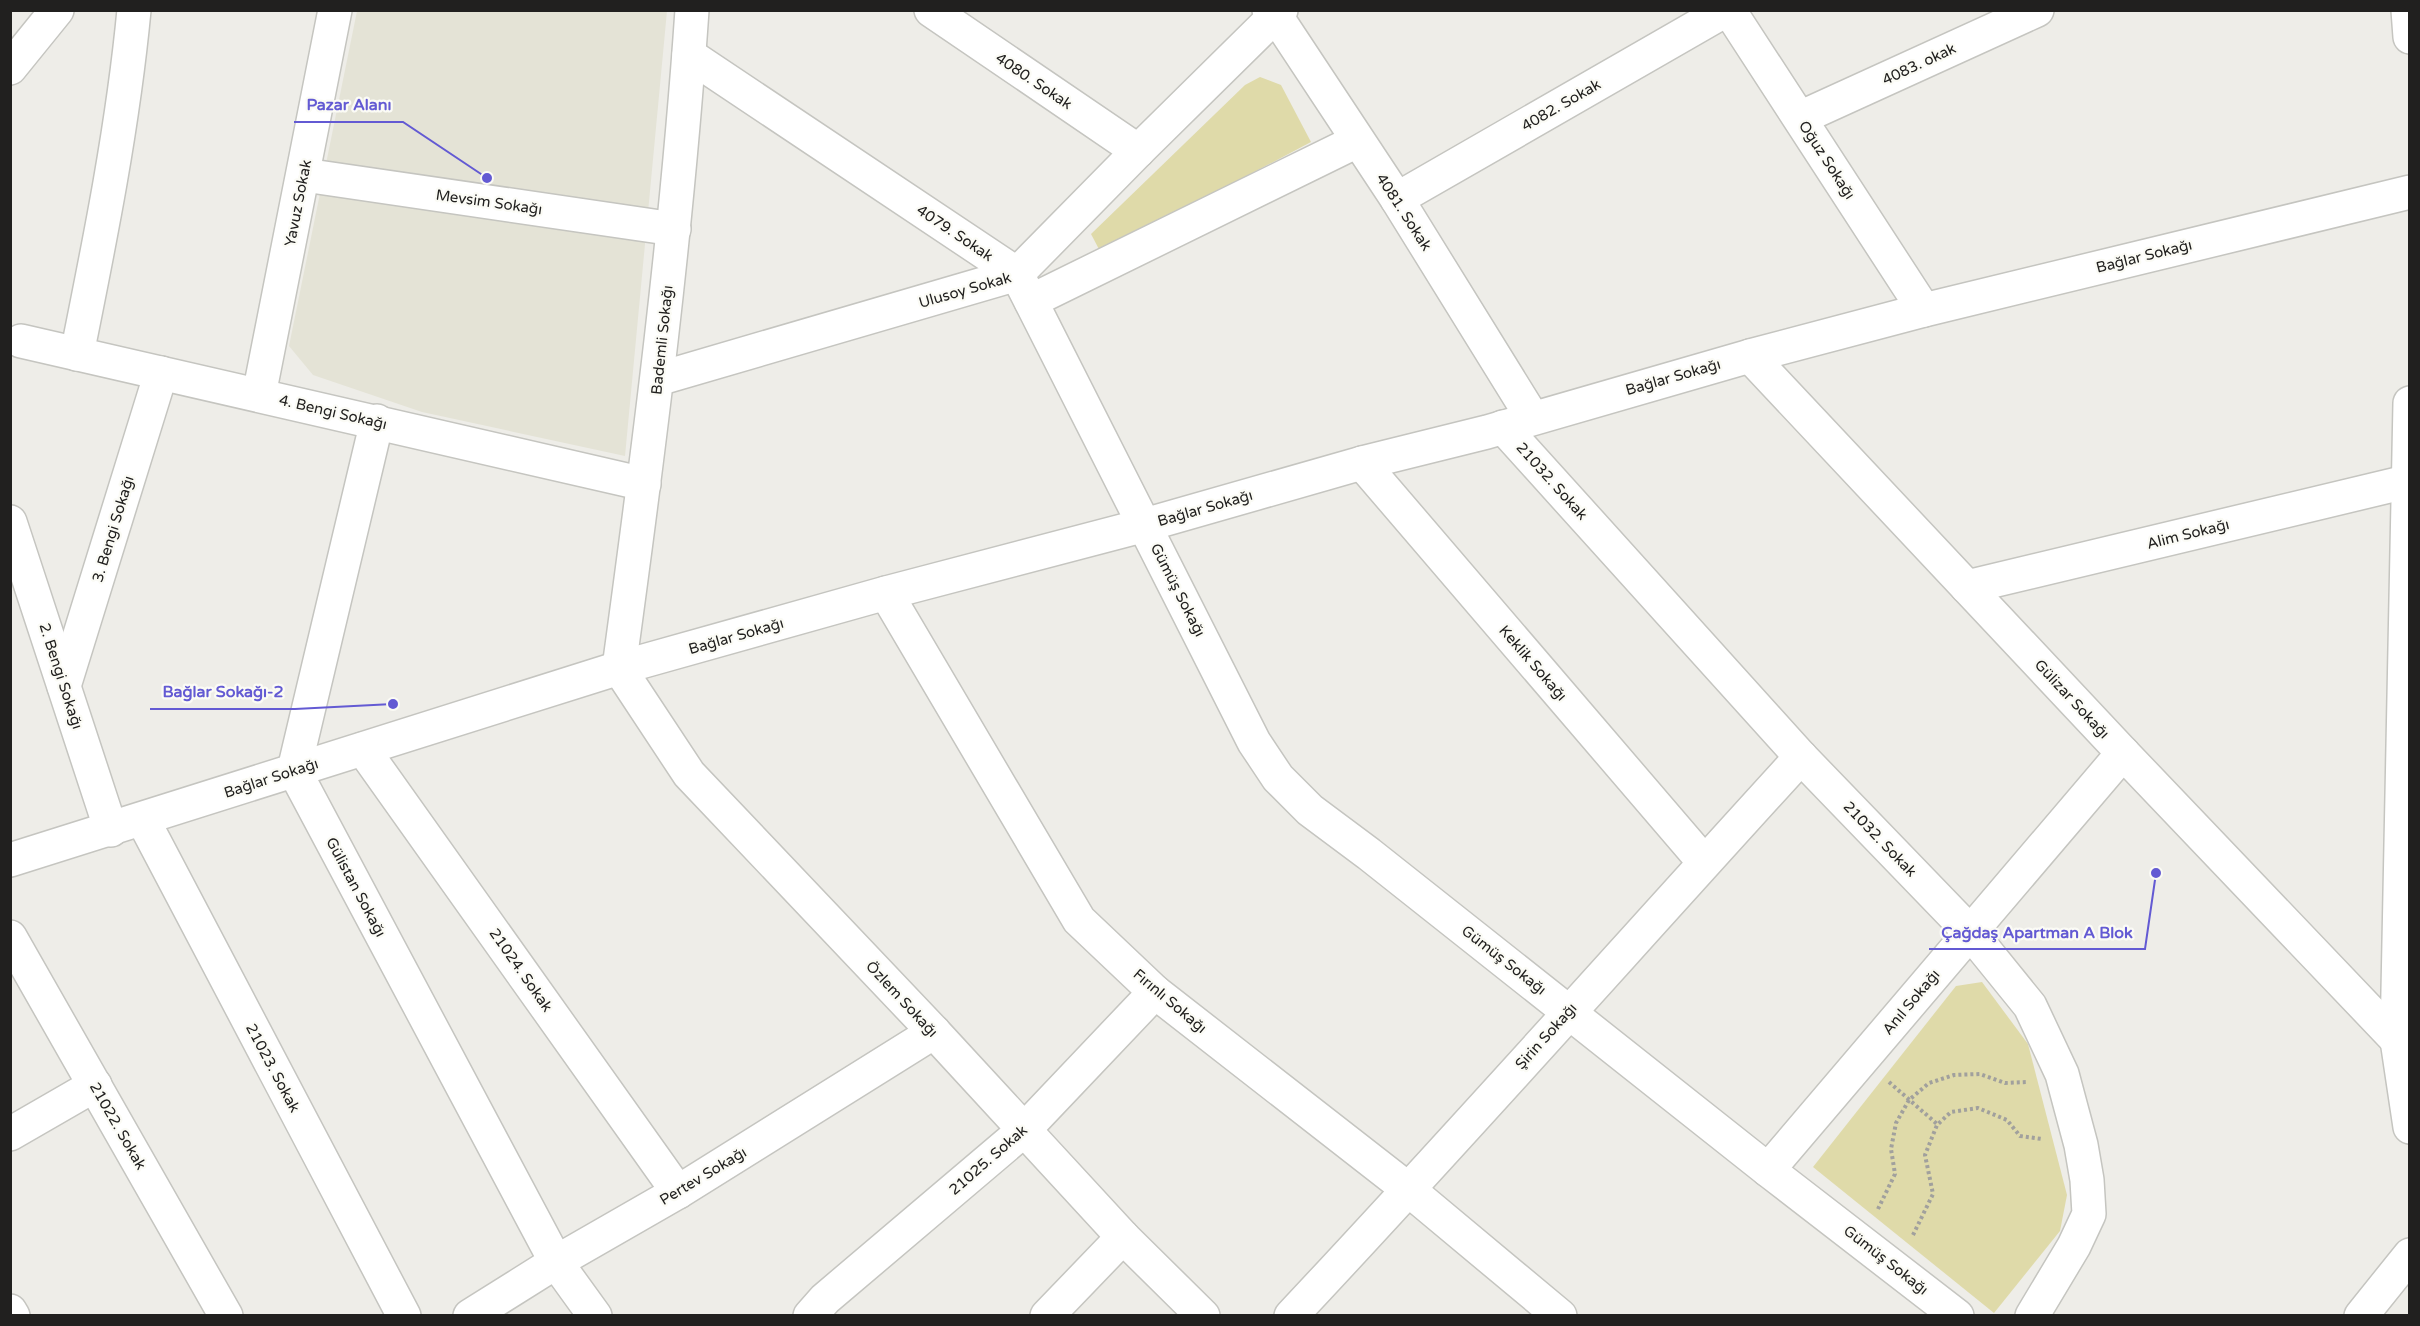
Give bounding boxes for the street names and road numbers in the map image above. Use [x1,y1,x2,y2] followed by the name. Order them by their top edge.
[1879,39,1959,89] street label: 4083. okak
[992,49,1076,113] street label: 4080. Sokak
[1518,75,1604,135] street label: 4082. Sokak
[1795,117,1859,203] street label: Oğuz Sokağı
[281,158,315,248] street label: Yavuz Sokak
[1372,170,1436,254] street label: 4081. Sokak
[435,186,543,218] street label: Mevsim Sokağı
[913,201,997,265] street label: 4079. Sokak
[2094,235,2194,277] street label: Bağlar Sokağı
[917,268,1013,312] street label: Ulusoy Sokak
[647,284,677,396] street label: Bademli Sokağı
[1623,355,1723,399] street label: Bağlar Sokağı
[277,391,389,433] street label: 4. Bengi Sokağı
[1513,439,1591,523] street label: 21032. Sokak
[88,474,138,584] street label: 3. Bengi Sokağı
[1155,486,1255,530] street label: Bağlar Sokağı
[2145,515,2231,553] street label: Alim Sokağı
[1147,540,1209,640] street label: Gümüş Sokağı
[686,614,786,658] street label: Bağlar Sokağı
[35,621,87,731] street label: 2. Bengi Sokağı
[1495,622,1571,704] street label: Keklik Sokağı
[2031,656,2113,742] street label: Gülizar Sokağı
[222,754,320,802] street label: Bağlar Sokağı
[1840,798,1920,880] street label: 21032. Sokak
[322,834,390,940] street label: Gülistan Sokağı
[1458,921,1550,999] street label: Gümüş Sokağı
[486,925,556,1015] street label: 21024. Sokak
[862,957,942,1041] street label: Özlem Sokağı
[1130,965,1210,1037] street label: Fırınlı Sokağı
[1879,966,1943,1038] street label: Anıl Sokağı
[1511,999,1581,1073] street label: Şirin Sokağı
[242,1021,304,1115] street label: 21023. Sokak
[86,1079,150,1173] street label: 21022. Sokak
[945,1121,1031,1199] street label: 21025. Sokak
[656,1143,750,1209] street label: Pertev Sokağı
[1840,1221,1932,1299] street label: Gümüş Sokağı

